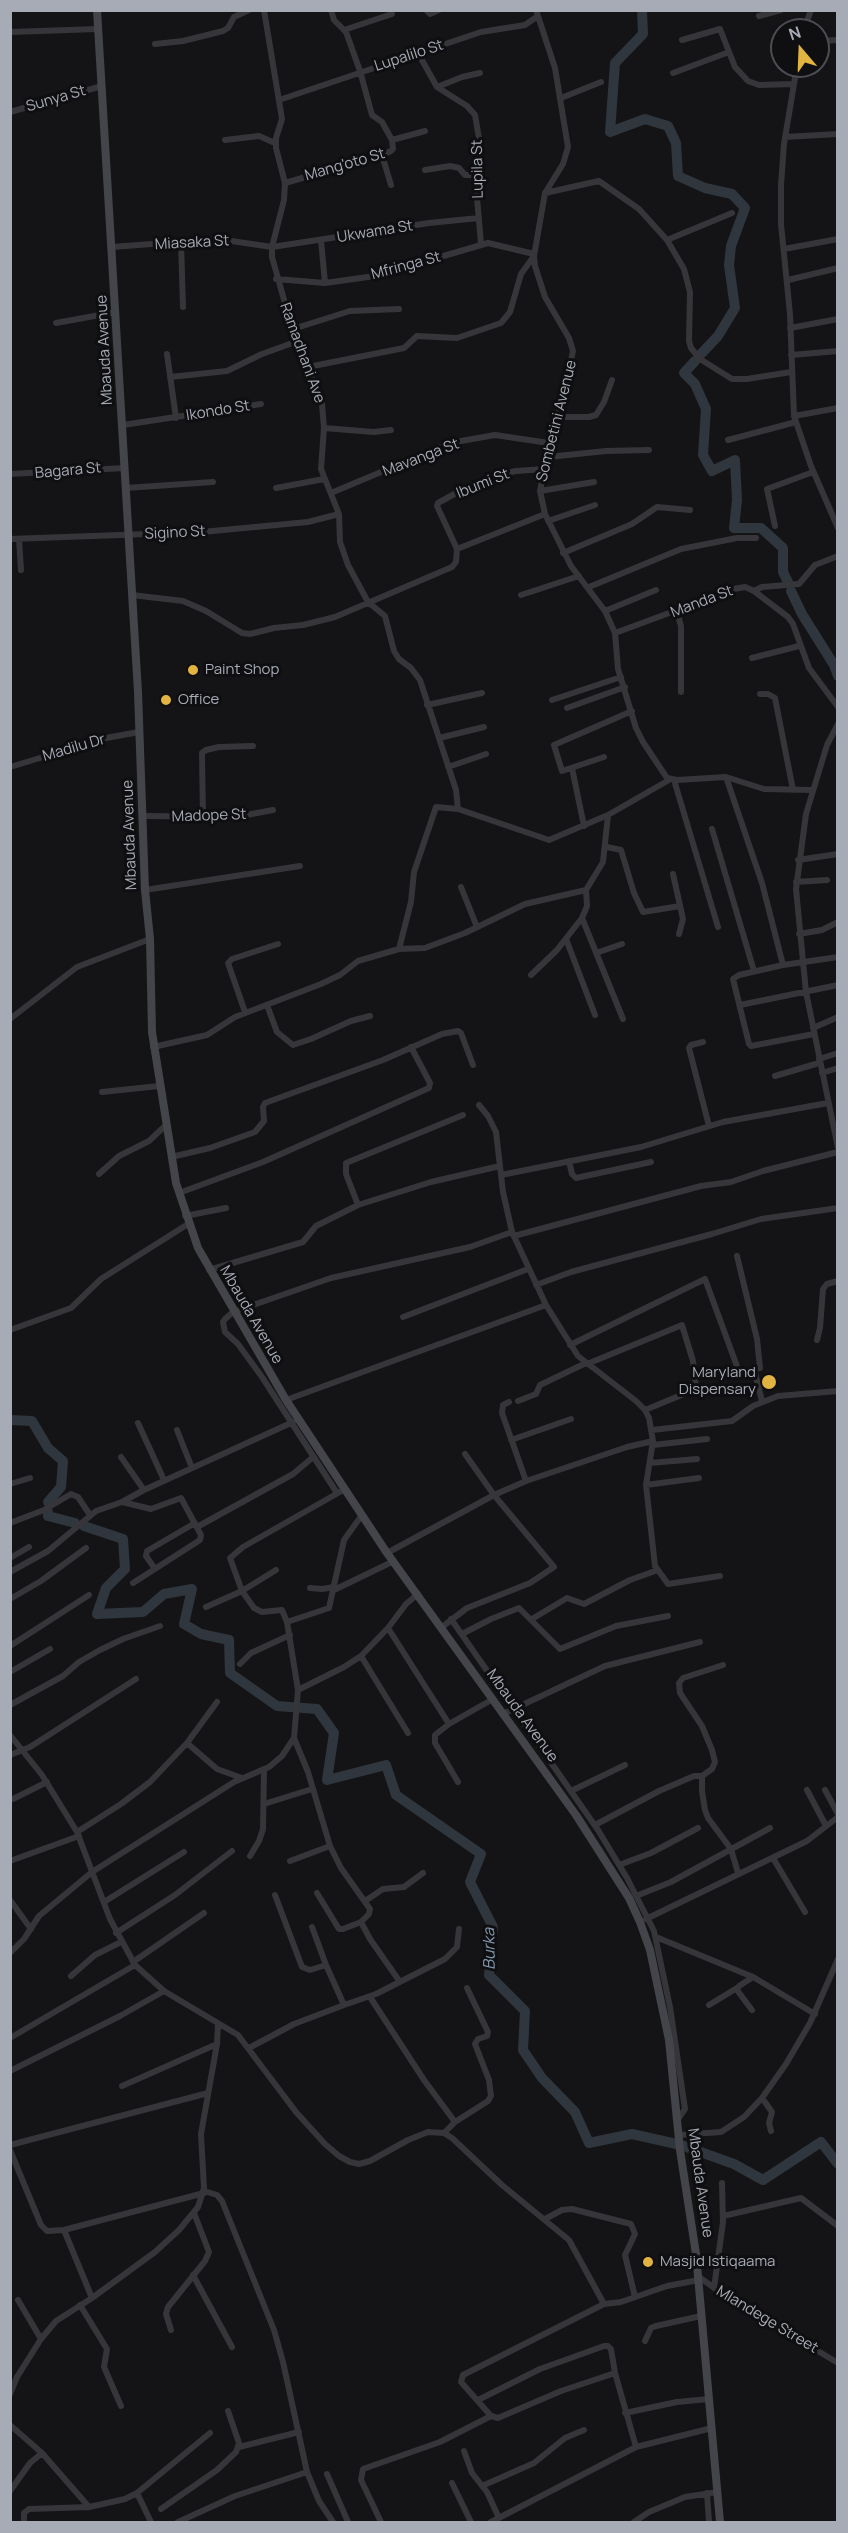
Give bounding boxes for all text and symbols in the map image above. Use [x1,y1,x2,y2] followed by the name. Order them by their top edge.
[770,18,830,78] north arrow
[786,21,804,45] text: N
[372,36,446,76] street label: Lupalilo St
[24,82,88,116] street label: Sunya St
[468,139,488,199] street label: Lupila St
[303,145,387,185] street label: Mang'oto St
[336,217,414,247] street label: Ukwama St
[154,232,230,254] street label: Miasaka St
[369,248,443,284] street label: Mfringa St
[93,294,117,406] street label: Mbauda Avenue
[276,300,328,406] street label: Ramadhani Ave
[533,358,581,484] street label: Sombetini Avenue
[185,397,251,425] street label: Ikondo St
[380,435,462,481] street label: Mavanga St
[34,459,102,483] street label: Bagara St
[454,465,512,503] street label: Ibumi St
[144,522,206,544] street label: Sigino St
[668,582,736,622] street label: Manda St
[205,661,279,679] place label: Paint Shop
[186,663,200,677] marker: Paint Shop
[178,691,219,709] place label: Office
[159,693,173,707] marker: Office
[41,730,107,766] street label: Madilu Dr
[119,780,141,890] street label: Mbauda Avenue
[171,806,247,826] street label: Madope St
[216,1263,286,1367] street label: Mbauda Avenue
[679,1364,756,1399] place label: Maryland Dispensary
[760,1373,778,1391] marker: Maryland Dispensary
[482,1666,562,1766] street label: Mbauda Avenue
[480,1928,500,1970] water label: Burka
[683,2127,717,2239] street label: Mbauda Avenue
[660,2253,775,2271] place label: Masjid Istiqaama
[641,2255,655,2269] marker: Masjid Istiqaama
[713,2283,821,2357] street label: Mlandege Street

